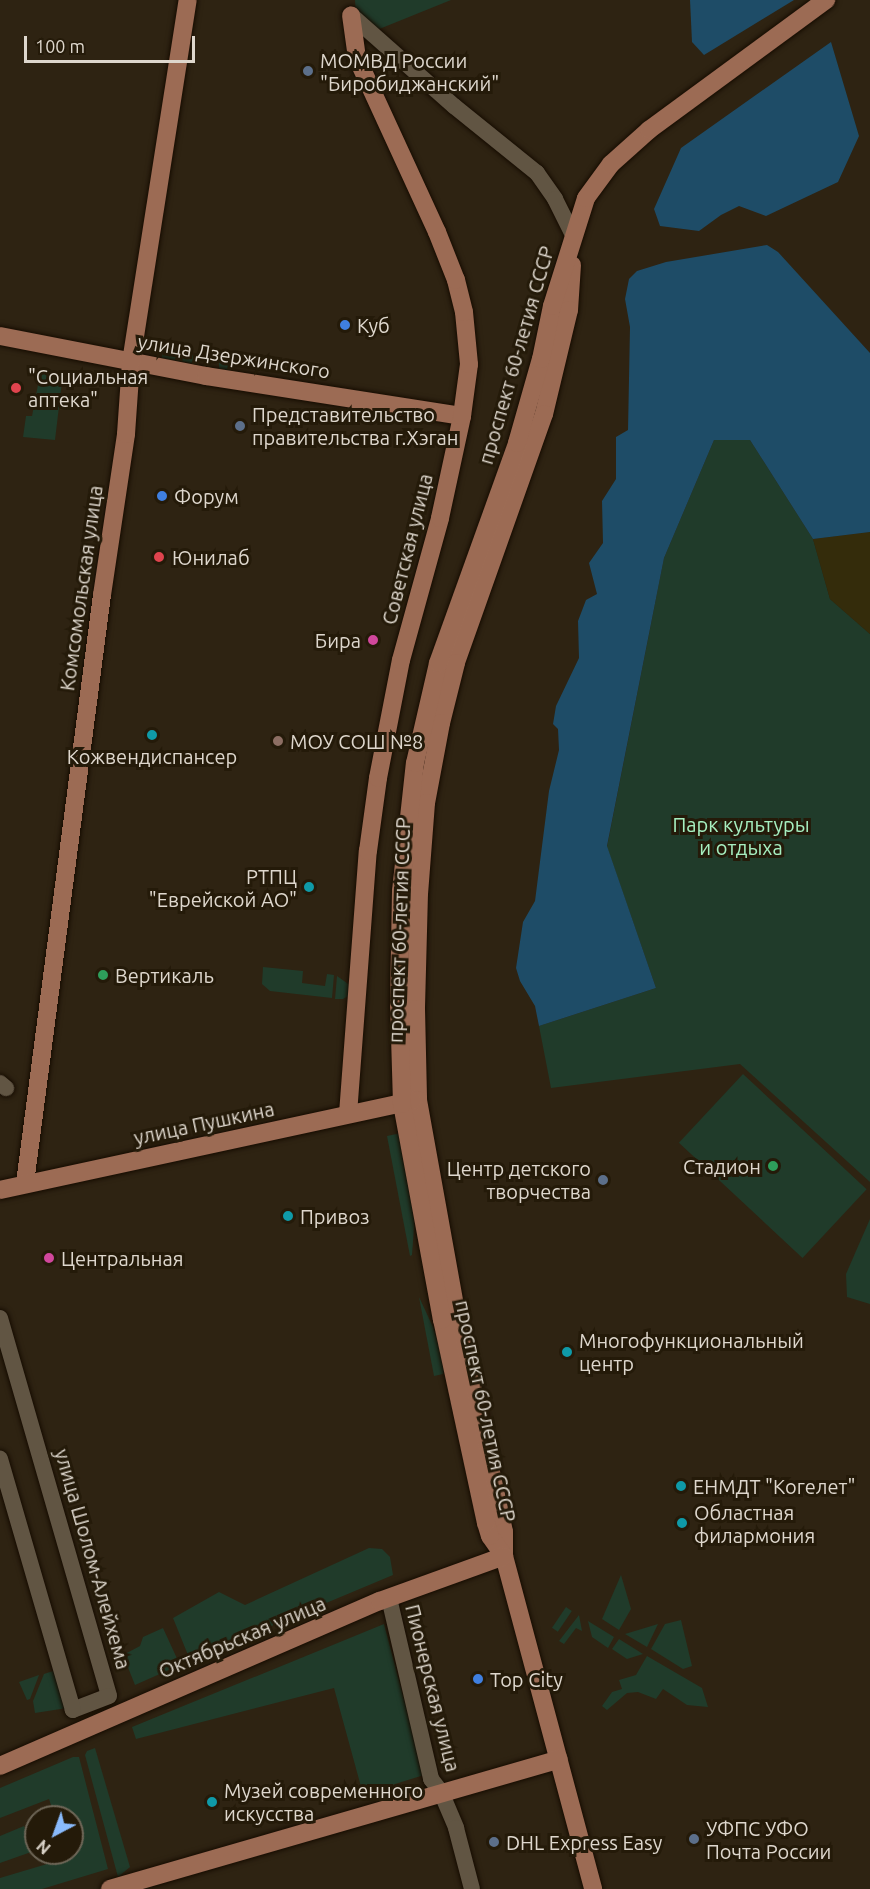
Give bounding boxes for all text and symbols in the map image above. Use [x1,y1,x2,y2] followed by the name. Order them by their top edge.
[27,24,198,62] scale bar
[35,36,85,56] text: 100 m
[320,48,499,95] place label: МОМВД России "Биробиджанский"
[301,64,315,78] marker: МОМВД России "Биробиджанский"
[473,243,559,467] street label: проспект 60-летия СССР
[357,313,390,337] place label: Куб
[338,318,352,332] marker: Куб
[136,329,332,383] street label: улица Дзержинского
[28,365,148,412] place label: "Социальная аптека"
[9,381,23,395] marker: "Социальная аптека"
[252,402,459,449] place label: Представительство правительства г.Хэган
[233,419,247,433] marker: Представительство правительства г.Хэган
[377,471,437,627] street label: Советская улица
[55,484,107,692] street label: Комсомольская улица
[174,484,239,508] place label: Форум
[155,489,169,503] marker: Форум
[172,545,250,569] place label: Юнилаб
[150,548,168,566] marker: Юнилаб
[315,628,361,652] place label: Бира
[366,633,380,647] marker: Бира
[145,728,159,742] marker: Кожвендиспансер
[290,729,423,753] place label: МОУ СОШ №8
[271,734,285,748] marker: МОУ СОШ №8
[67,744,237,768] place label: Кожвендиспансер
[672,812,810,859] park label: Парк культуры и отдыха
[383,817,415,1043] street label: проспект 60-летия СССР
[149,864,297,911] place label: РТПЦ "Еврейской АО"
[302,880,316,894] marker: РТПЦ "Еврейской АО"
[115,963,214,987] place label: Вертикаль
[96,968,110,982] marker: Вертикаль
[132,1096,276,1150] street label: улица Пушкина
[683,1154,761,1178] place label: Стадион
[447,1156,591,1203] place label: Центр детского творчества
[766,1159,780,1173] marker: Стадион
[596,1173,610,1187] marker: Центр детского творчества
[300,1204,369,1228] place label: Привоз
[281,1209,295,1223] marker: Привоз
[61,1246,183,1270] place label: Центральная
[42,1251,56,1265] marker: Центральная
[451,1298,521,1524] street label: проспект 60-летия СССР
[579,1328,804,1375] place label: Многофункциональный центр
[560,1345,574,1359] marker: Многофункциональный центр
[50,1446,136,1672] street label: улица Шолом-Алейхема
[693,1474,855,1498] place label: ЕНМДТ "Когелет"
[674,1479,688,1493] marker: ЕНМДТ "Когелет"
[694,1500,815,1547] place label: Областная филармония
[675,1516,689,1530] marker: Областная филармония
[155,1591,329,1683] street label: Октябрьская улица
[401,1602,465,1774] street label: Пионерская улица
[490,1667,563,1691] place label: Top City
[471,1672,485,1686] marker: Top City
[224,1778,423,1825] place label: Музей современного искусства
[205,1795,219,1809] marker: Музей современного искусства
[24,1805,84,1865] north arrow
[706,1816,831,1863] place label: УФПС УФО Почта России
[506,1830,662,1854] place label: DHL Express Easy
[687,1832,701,1846] marker: УФПС УФО Почта России
[487,1835,501,1849] marker: DHL Express Easy
[33,1836,54,1858] text: N

